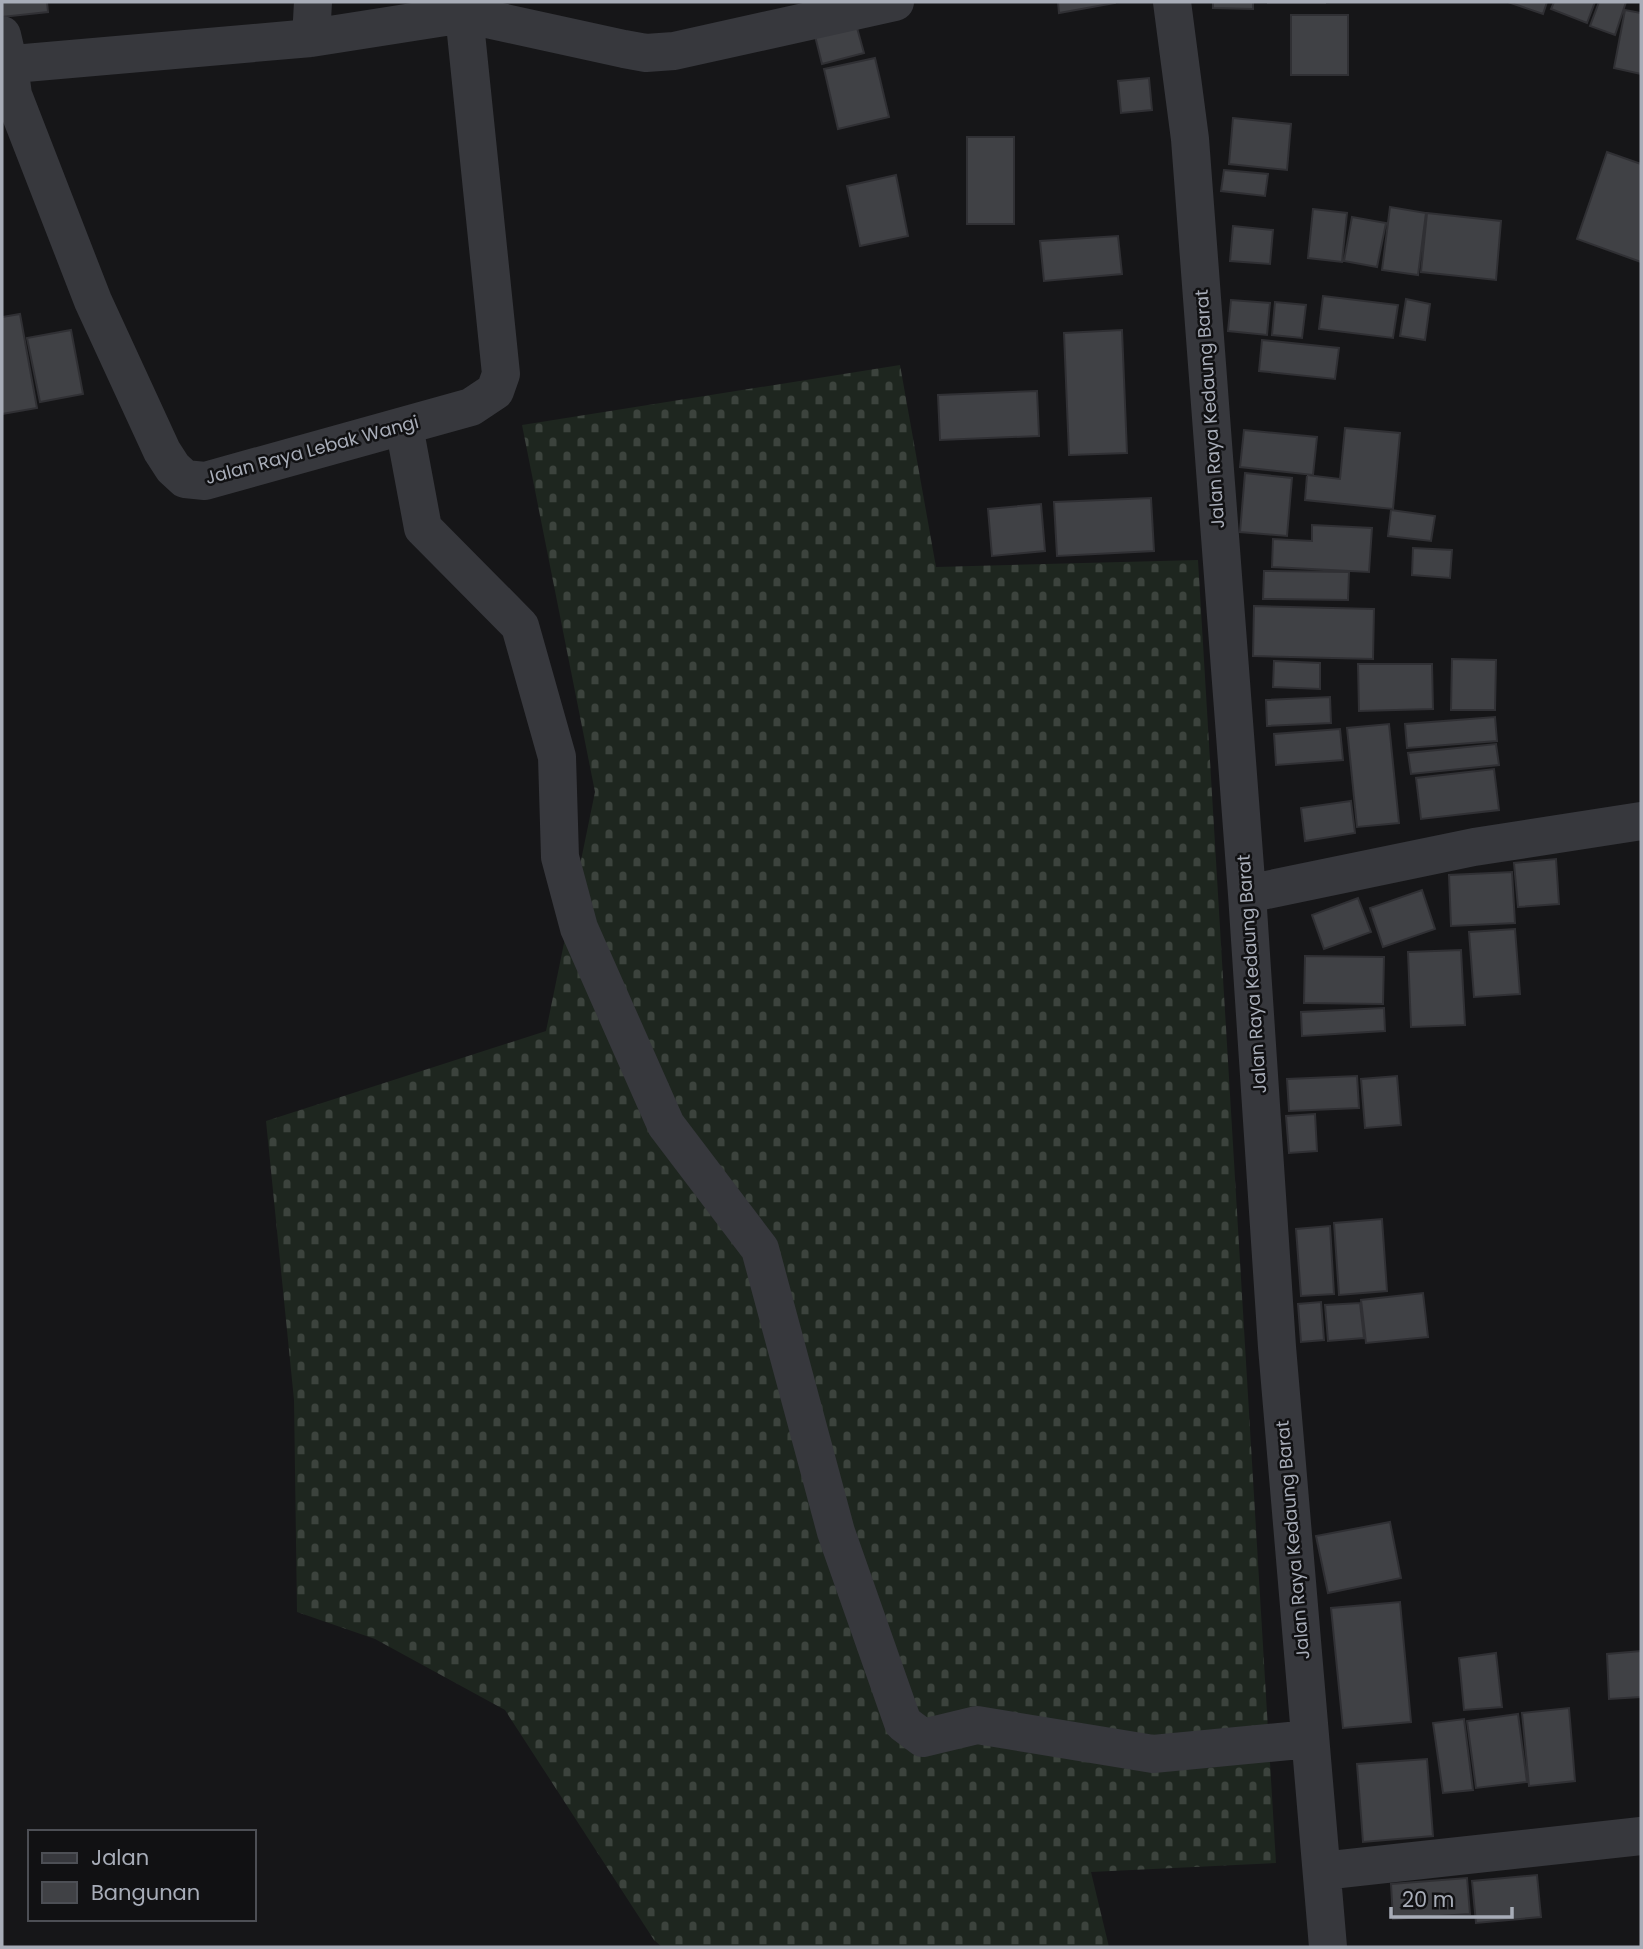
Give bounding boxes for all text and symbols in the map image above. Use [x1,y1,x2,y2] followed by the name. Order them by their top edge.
[1189,289,1230,530] street label: Jalan Raya Kedaung Barat
[202,409,421,490] street label: Jalan Raya Lebak Wangi
[1231,854,1272,1095] street label: Jalan Raya Kedaung Barat
[1270,1420,1315,1661] street label: Jalan Raya Kedaung Barat
[28,1830,256,1921] legend
[91,1843,149,1872] text: Jalan
[1391,1876,1512,1920] scale bar
[91,1878,200,1907] text: Bangunan
[1402,1885,1455,1914] text: 20 m

